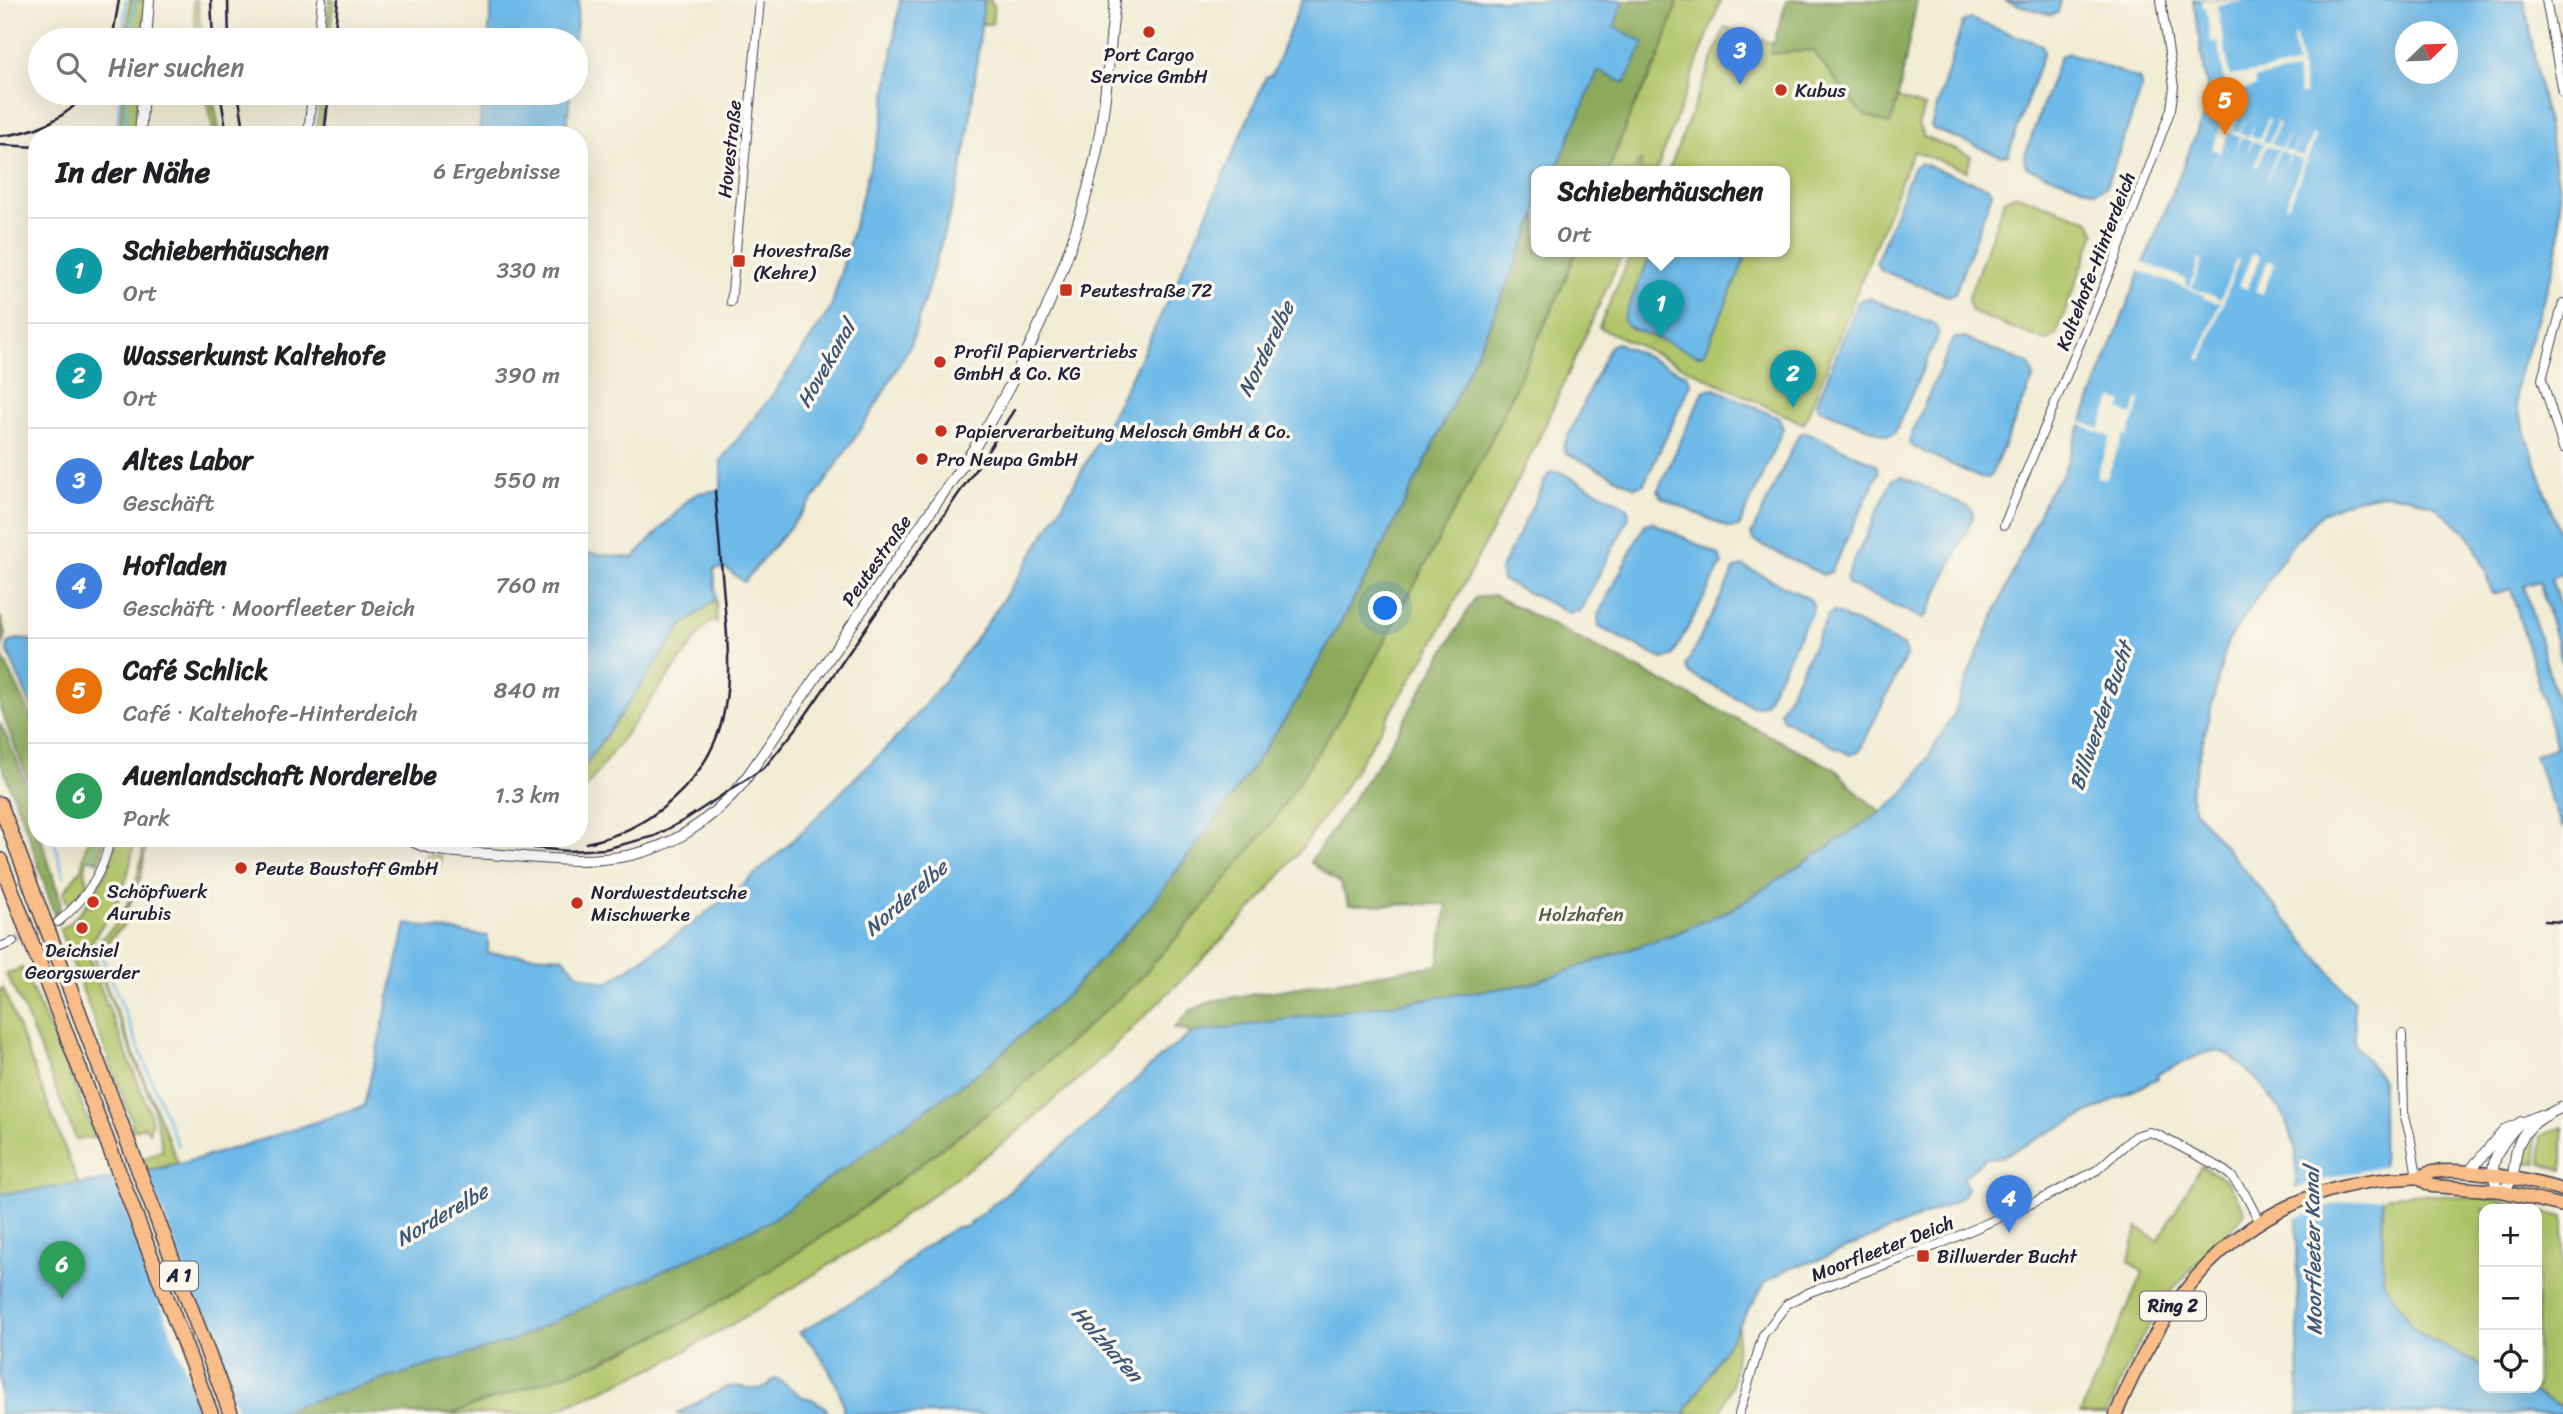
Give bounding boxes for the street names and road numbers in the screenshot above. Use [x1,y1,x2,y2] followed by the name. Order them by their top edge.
[708,98,751,200] street label: Hovestraße
[2046,167,2145,355] street label: Kaltehofe-Hinterdeich
[833,507,920,613] street label: Peutestraße
[1806,1206,1959,1291] street label: Moorfleeter Deich
[160,1261,198,1290] road number: A 1
[2140,1292,2206,1321] road number: Ring 2

